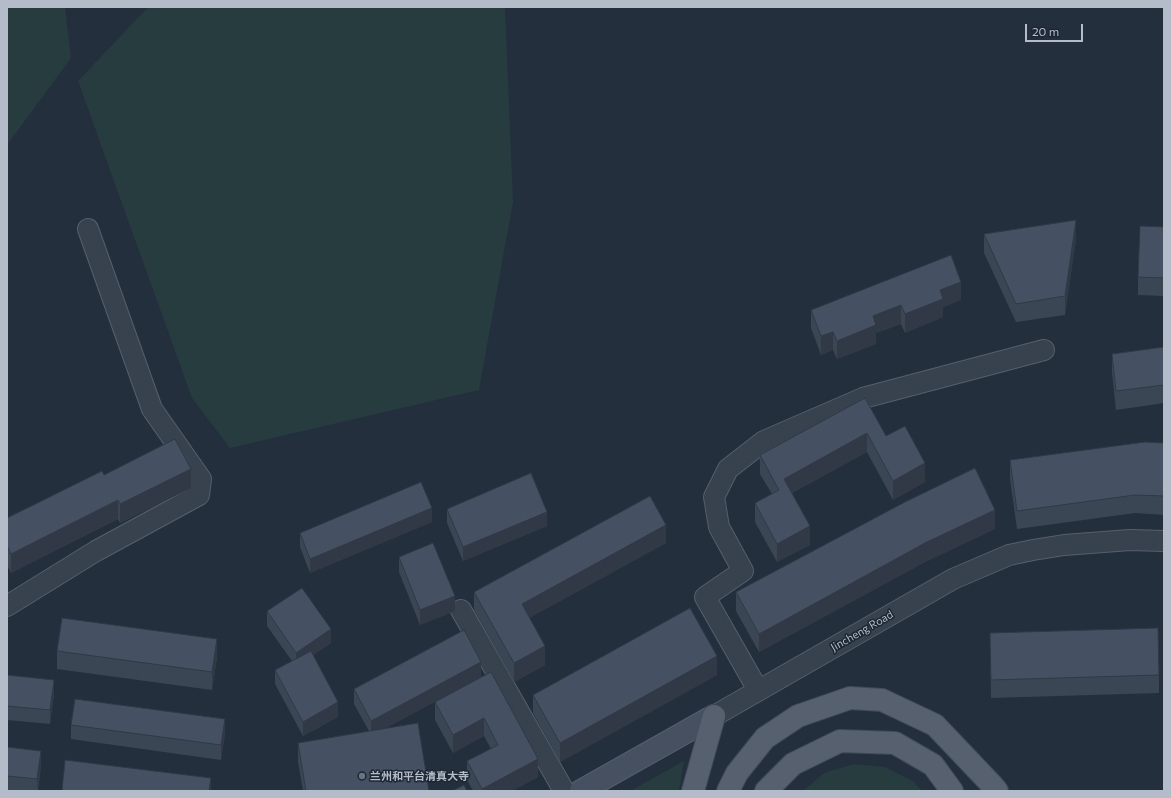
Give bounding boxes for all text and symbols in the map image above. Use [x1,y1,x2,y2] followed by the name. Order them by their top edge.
[1027,16,1085,42] scale bar
[1032,24,1059,38] text: 20 m
[828,608,896,654] street label: Jincheng Road
[370,769,469,783] place label: 兰州和平台清真大寺
[357,771,367,781] marker: 兰州和平台清真大寺

